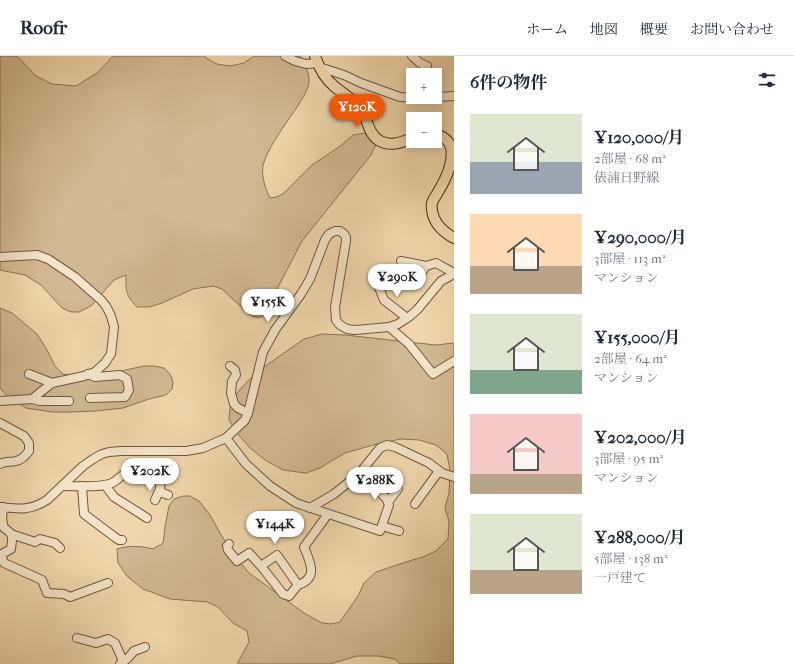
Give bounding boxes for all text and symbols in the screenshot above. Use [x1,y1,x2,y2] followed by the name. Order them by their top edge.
[20,17,67,39] text: Roofr
[526,21,568,38] text: ホーム
[590,21,618,38] text: 地図
[640,21,668,38] text: 概要
[690,21,774,38] text: お問い合わせ
[406,68,442,148] map controls
[406,68,442,104] button: +
[756,69,778,91] icon: filters
[470,72,547,92] text: 6件の物件
[329,94,385,128] pin: ¥120K
[338,99,376,114] text: ¥120K
[406,112,442,148] button: −
[594,127,684,147] text: ¥120,000/月
[502,130,550,178] icon: home
[594,151,666,166] text: 2部屋 · 68 m²
[594,170,659,185] text: 俵浦日野線
[594,227,687,247] text: ¥290,000/月
[502,230,550,278] icon: home
[594,251,665,266] text: 3部屋 · 113 m²
[369,264,425,298] pin: ¥290K
[377,269,417,284] text: ¥290K
[594,270,658,285] text: マンション
[240,289,296,323] pin: ¥155K
[250,294,286,309] text: ¥155K
[594,327,681,347] text: ¥155,000/月
[502,330,550,378] icon: home
[594,351,667,366] text: 2部屋 · 64 m²
[594,370,658,385] text: マンション
[594,427,687,447] text: ¥202,000/月
[502,430,550,478] icon: home
[594,451,663,466] text: 3部屋 · 95 m²
[122,458,178,492] pin: ¥202K
[130,463,170,478] text: ¥202K
[347,467,403,501] pin: ¥288K
[594,470,658,485] text: マンション
[355,472,395,487] text: ¥288K
[247,511,303,545] pin: ¥144K
[255,516,295,531] text: ¥144K
[594,527,686,547] text: ¥288,000/月
[502,530,550,578] icon: home
[594,551,668,566] text: 5部屋 · 138 m²
[594,570,646,585] text: 一戸建て

